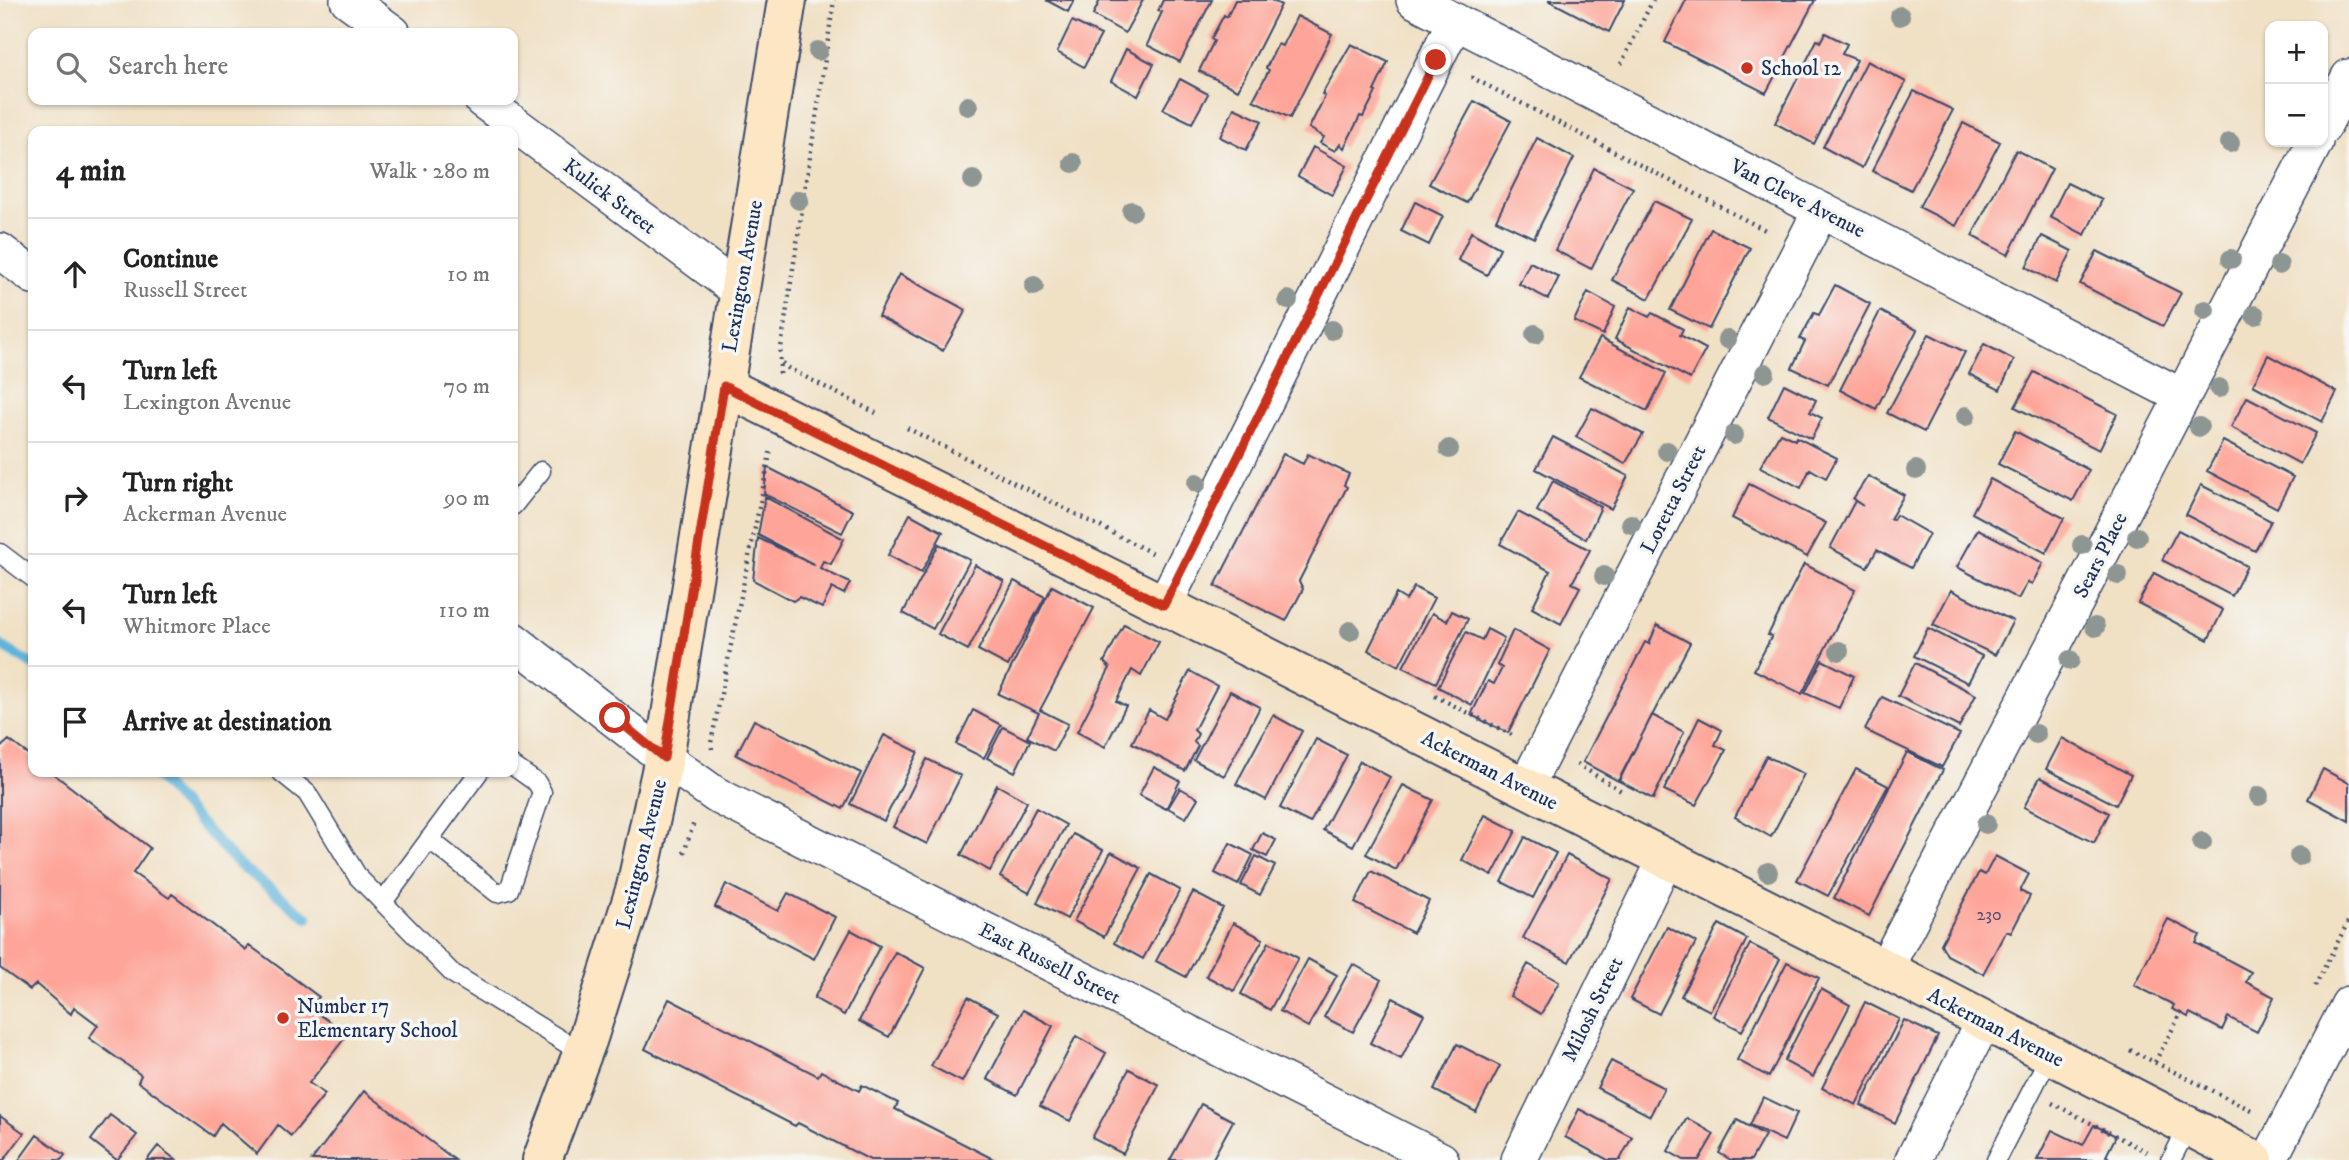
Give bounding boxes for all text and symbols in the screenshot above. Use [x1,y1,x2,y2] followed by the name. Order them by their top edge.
[2265,21,2328,147] map controls
[2265,21,2328,84] button: +
[28,28,518,105] search box
[1420,44,1451,75] route end
[52,48,90,86] icon: search
[108,50,228,83] text: Search here
[1761,56,1842,82] place label: School 12
[1739,60,1755,76] marker: School 12
[2265,84,2328,147] button: −
[56,153,126,190] text: 4 min
[558,153,661,240] street label: Kulick Street
[1725,153,1870,244] street label: Van Cleve Avenue
[369,157,490,186] text: Walk · 280 m
[717,198,769,354] street label: Lexington Avenue
[123,243,218,276] text: Continue
[56,255,94,293] icon: ahead
[447,260,490,289] text: 10 m
[123,276,247,305] text: Russell Street
[123,355,217,388] text: Turn left
[56,367,94,405] icon: left
[443,372,490,401] text: 70 m
[123,388,291,417] text: Lexington Avenue
[1635,441,1712,558] street label: Loretta Street
[123,467,233,500] text: Turn right
[56,479,94,517] icon: right
[444,484,490,513] text: 90 m
[123,500,287,529] text: Ackerman Avenue
[2068,508,2134,603] street label: Sears Place
[123,579,217,612] text: Turn left
[56,591,94,629] icon: left
[439,596,490,625] text: 110 m
[123,612,271,641] text: Whitmore Place
[599,702,630,733] route start
[56,703,94,741] icon: arrive
[123,706,332,739] text: Arrive at destination
[1417,725,1562,817] street label: Ackerman Avenue
[611,776,673,932] street label: Lexington Avenue
[1976,904,2002,926] house number: 230
[974,917,1125,1011] street label: East Russell Street
[1556,953,1630,1066] street label: Milosh Street
[1923,982,2068,1074] street label: Ackerman Avenue
[297,994,458,1044] place label: Number 17 Elementary School
[275,1010,291,1026] marker: Number 17 Elementary School

